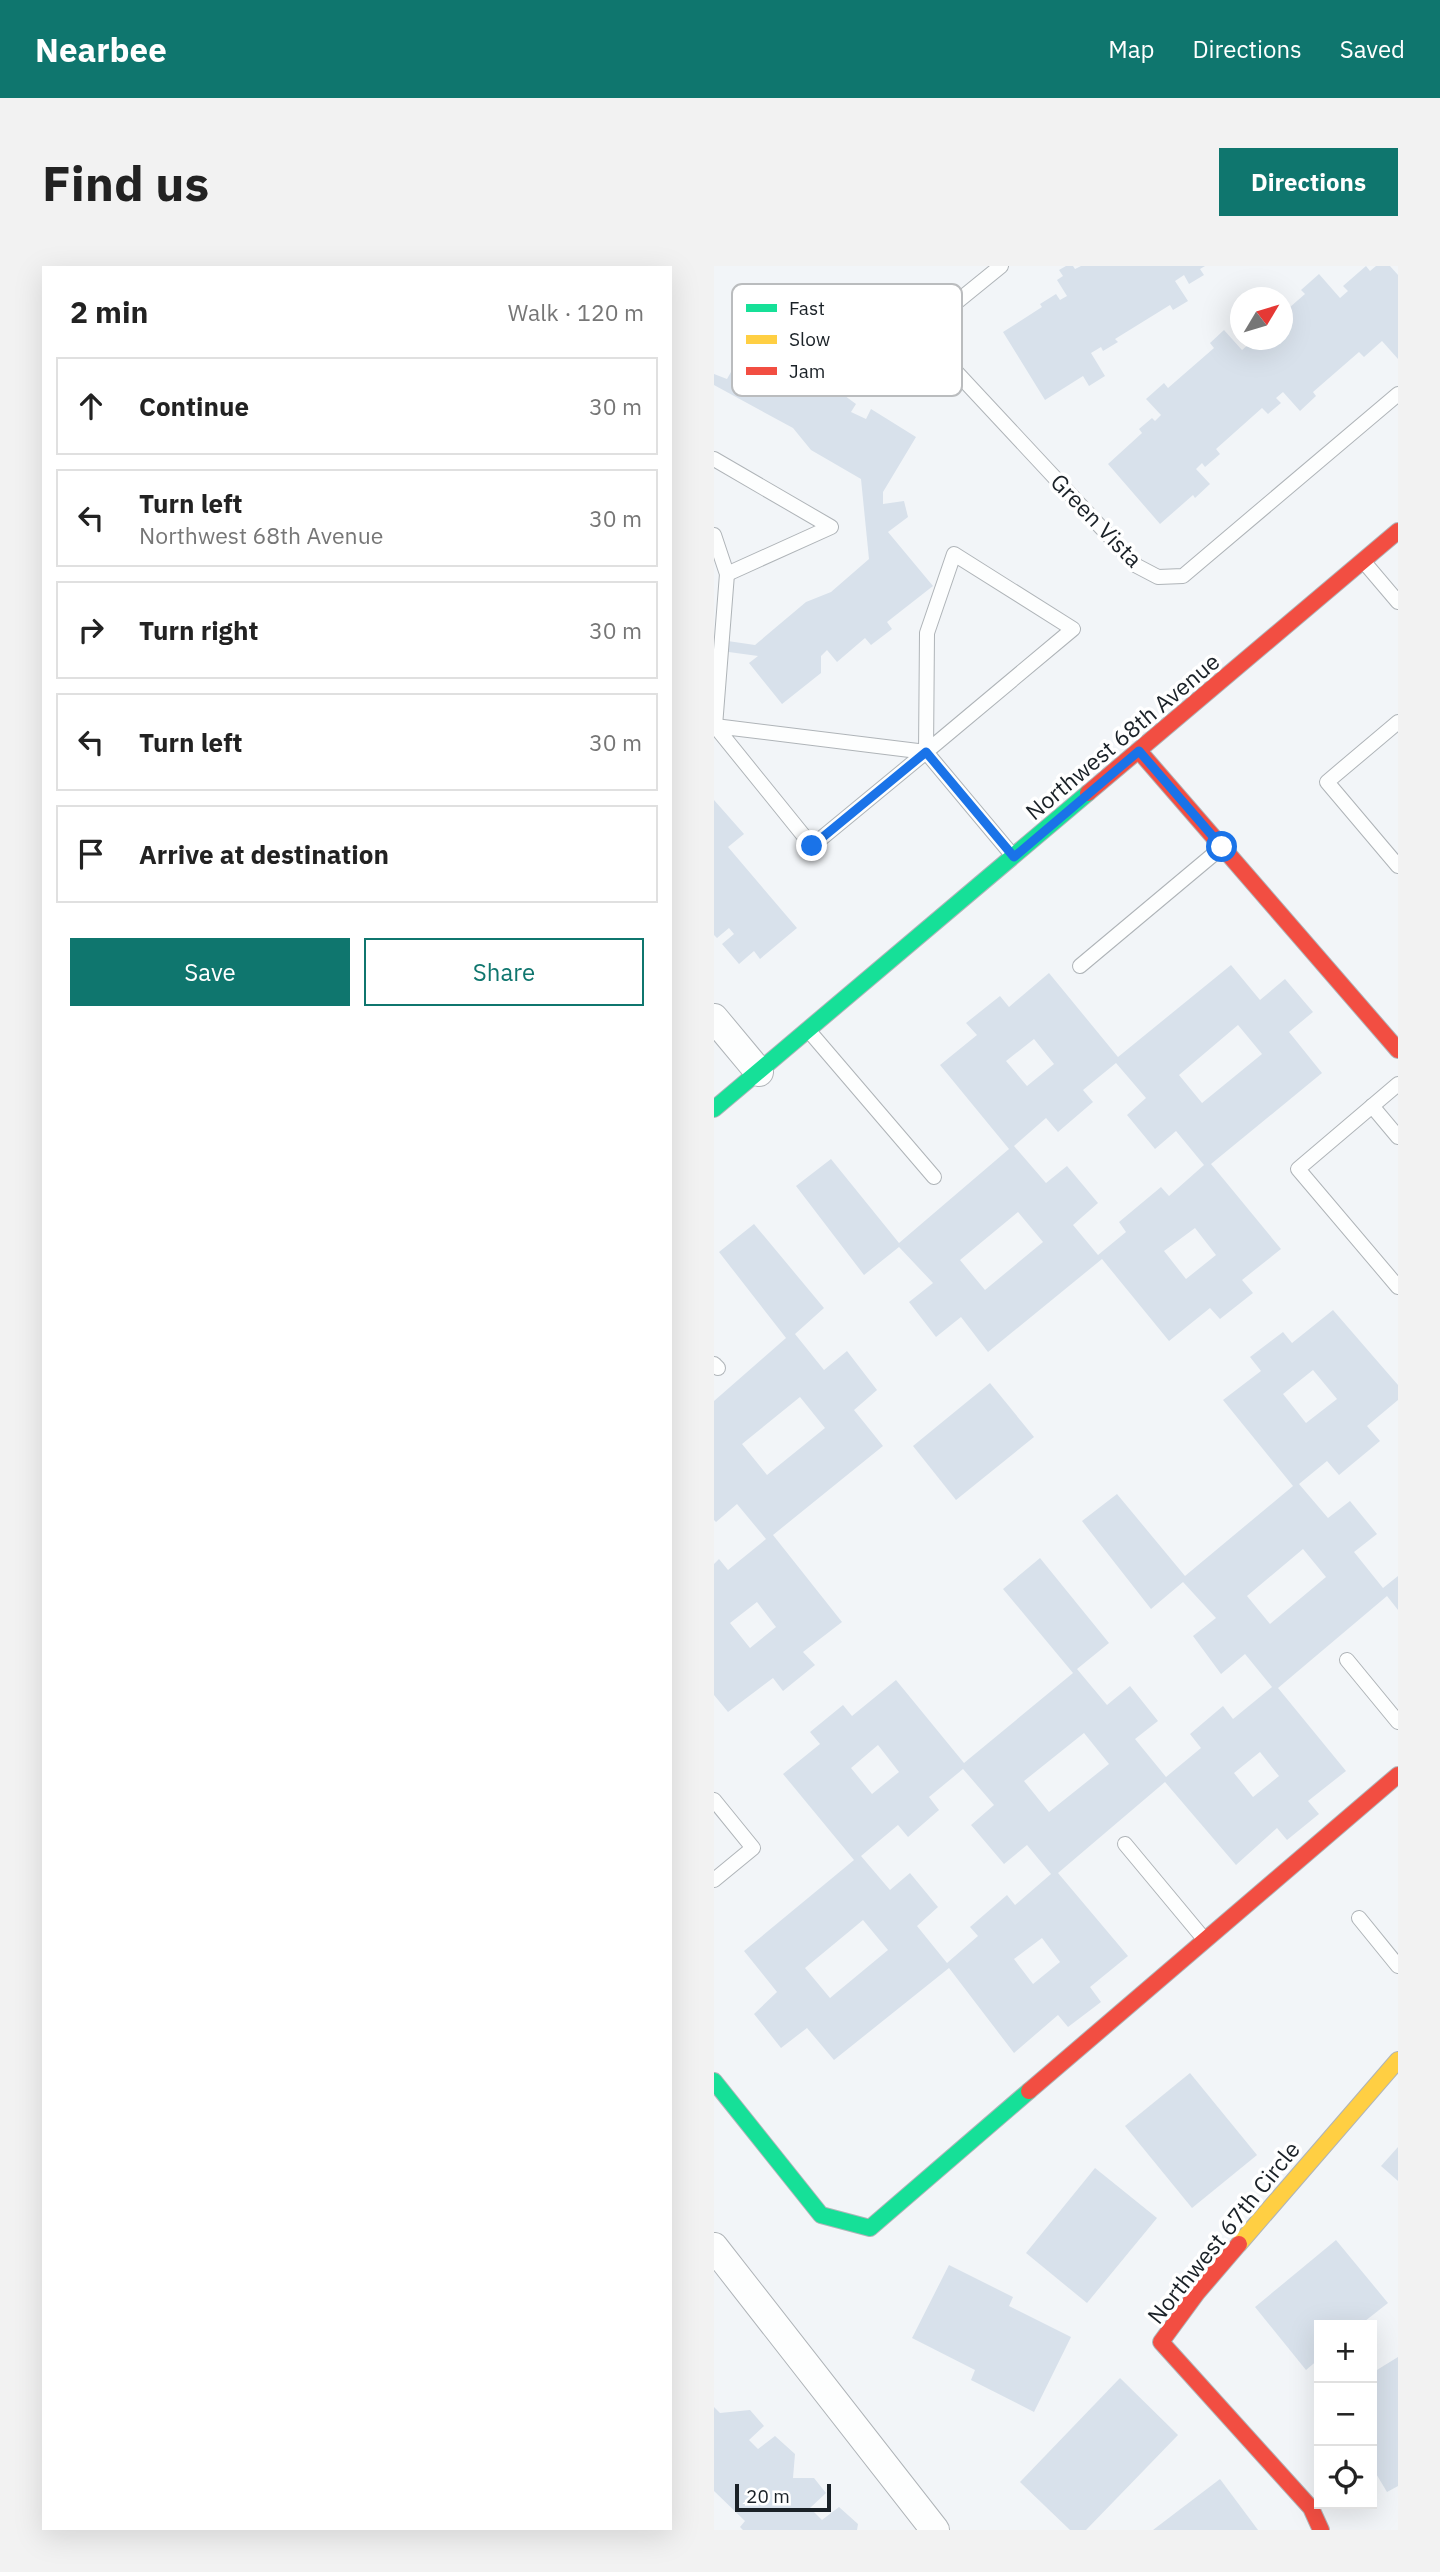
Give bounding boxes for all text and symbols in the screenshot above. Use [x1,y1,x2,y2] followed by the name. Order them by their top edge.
[35,28,167,71] text: Nearbee
[1108,33,1154,65] text: Map
[1192,33,1302,65] text: Directions
[1340,33,1405,65] text: Saved
[1219,148,1398,216] button: Directions
[42,151,209,214] text: Find us
[732,284,962,396] legend
[1230,287,1293,350] north arrow
[70,292,148,331] text: 2 min
[789,296,825,320] text: Fast
[508,297,644,327] text: Walk · 120 m
[789,327,830,351] text: Slow
[789,359,825,383] text: Jam
[72,387,110,425] icon: ahead
[139,389,249,423] text: Continue
[589,391,642,421] text: 30 m
[1045,467,1149,573] street label: Green Vista
[139,486,242,520] text: Turn left
[72,499,110,537] icon: left
[589,503,642,533] text: 30 m
[139,520,383,550] text: Northwest 68th Avenue
[72,611,110,649] icon: right
[139,613,258,647] text: Turn right
[589,615,642,645] text: 30 m
[1019,646,1225,826] street label: Northwest 68th Avenue
[72,723,110,761] icon: left
[139,725,242,759] text: Turn left
[589,727,642,757] text: 30 m
[796,830,827,861] route end
[1206,831,1237,862] route start
[72,835,110,873] icon: arrive
[139,837,389,871] text: Arrive at destination
[70,938,350,1006] button: Save
[364,938,644,1006] button: Share
[1140,2135,1306,2329] street label: Northwest 67th Circle
[1314,2320,1377,2509] map controls
[1314,2320,1377,2383] button: +
[1314,2383,1377,2446] button: −
[1314,2446,1377,2509] button: locate
[735,2481,831,2513] scale bar
[746,2484,790,2508] text: 20 m

